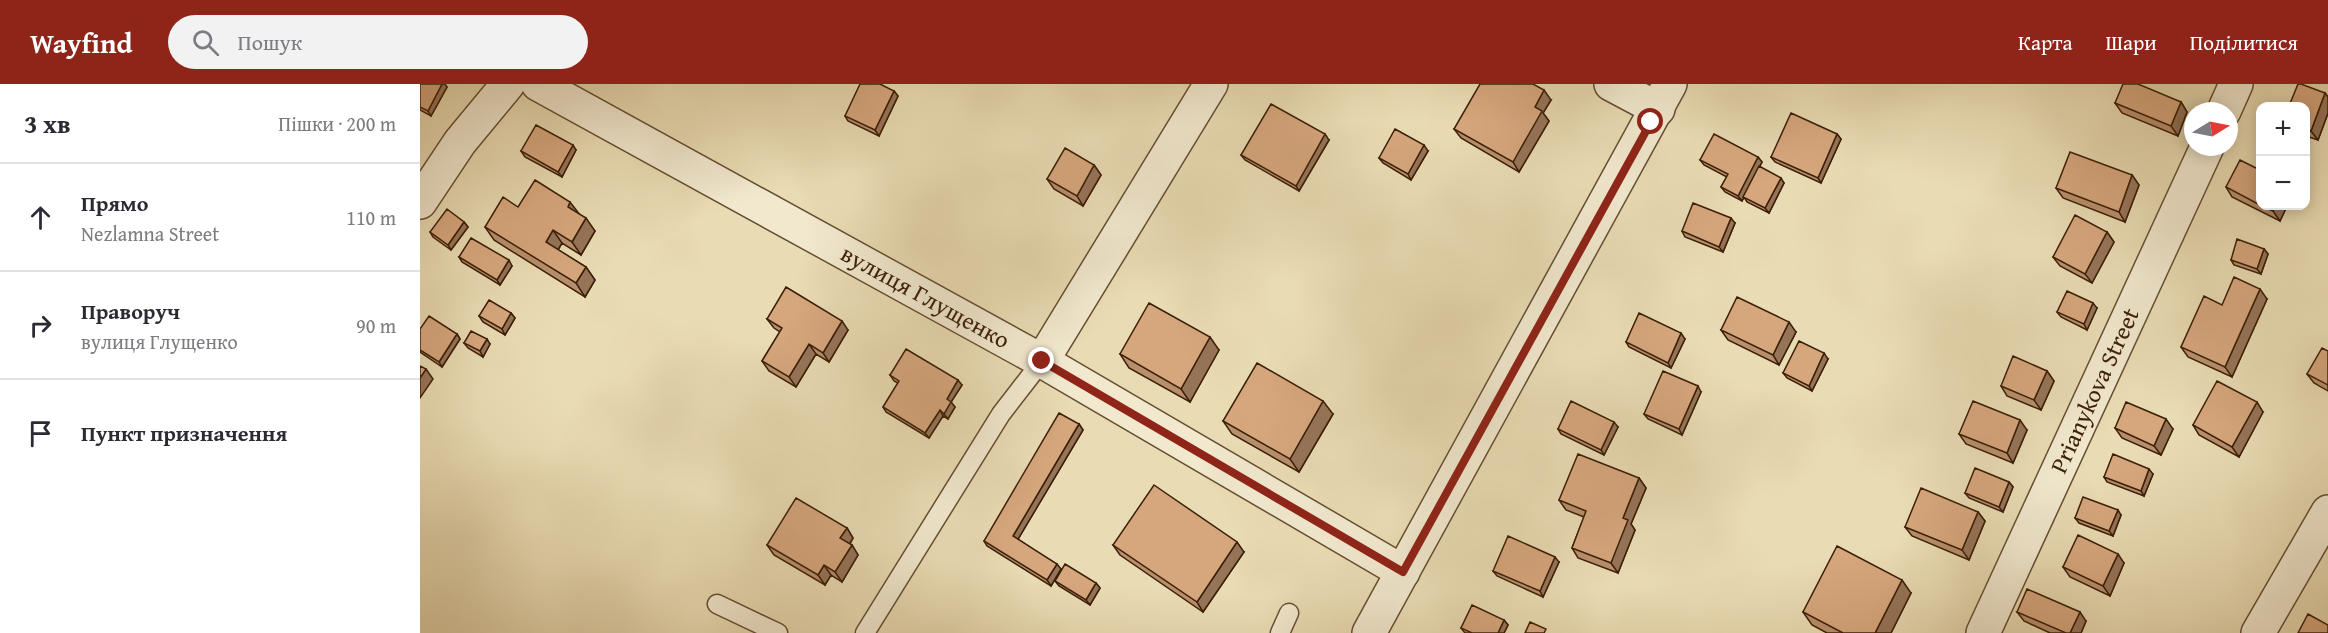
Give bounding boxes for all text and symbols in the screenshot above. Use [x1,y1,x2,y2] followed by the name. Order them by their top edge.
[168,15,588,69] search box
[30,22,132,63] text: Wayfind
[189,26,222,59] icon: search
[237,26,302,58] text: Пошук
[2018,27,2072,58] text: Карта
[2105,27,2157,58] text: Шари
[2190,27,2298,58] text: Поділитися
[2184,102,2238,156] north arrow
[2256,102,2310,210] map controls
[2256,102,2310,156] button: +
[24,104,71,143] text: 3 хв
[1637,108,1663,134] route start
[278,109,396,138] text: Пішки · 200 m
[2256,156,2310,210] button: −
[81,187,148,219] text: Прямо
[24,201,57,234] icon: ahead
[346,203,396,232] text: 110 m
[81,219,219,248] text: Nezlamna Street
[835,236,1016,357] street label: вулиця Глущенко
[81,295,180,327] text: Праворуч
[2041,301,2148,479] street label: Prianykova Street
[24,309,57,342] icon: right
[356,311,396,340] text: 90 m
[81,327,238,356] text: вулиця Глущенко
[1028,347,1054,373] route end
[24,417,57,450] icon: arrive
[81,417,287,449] text: Пункт призначення

